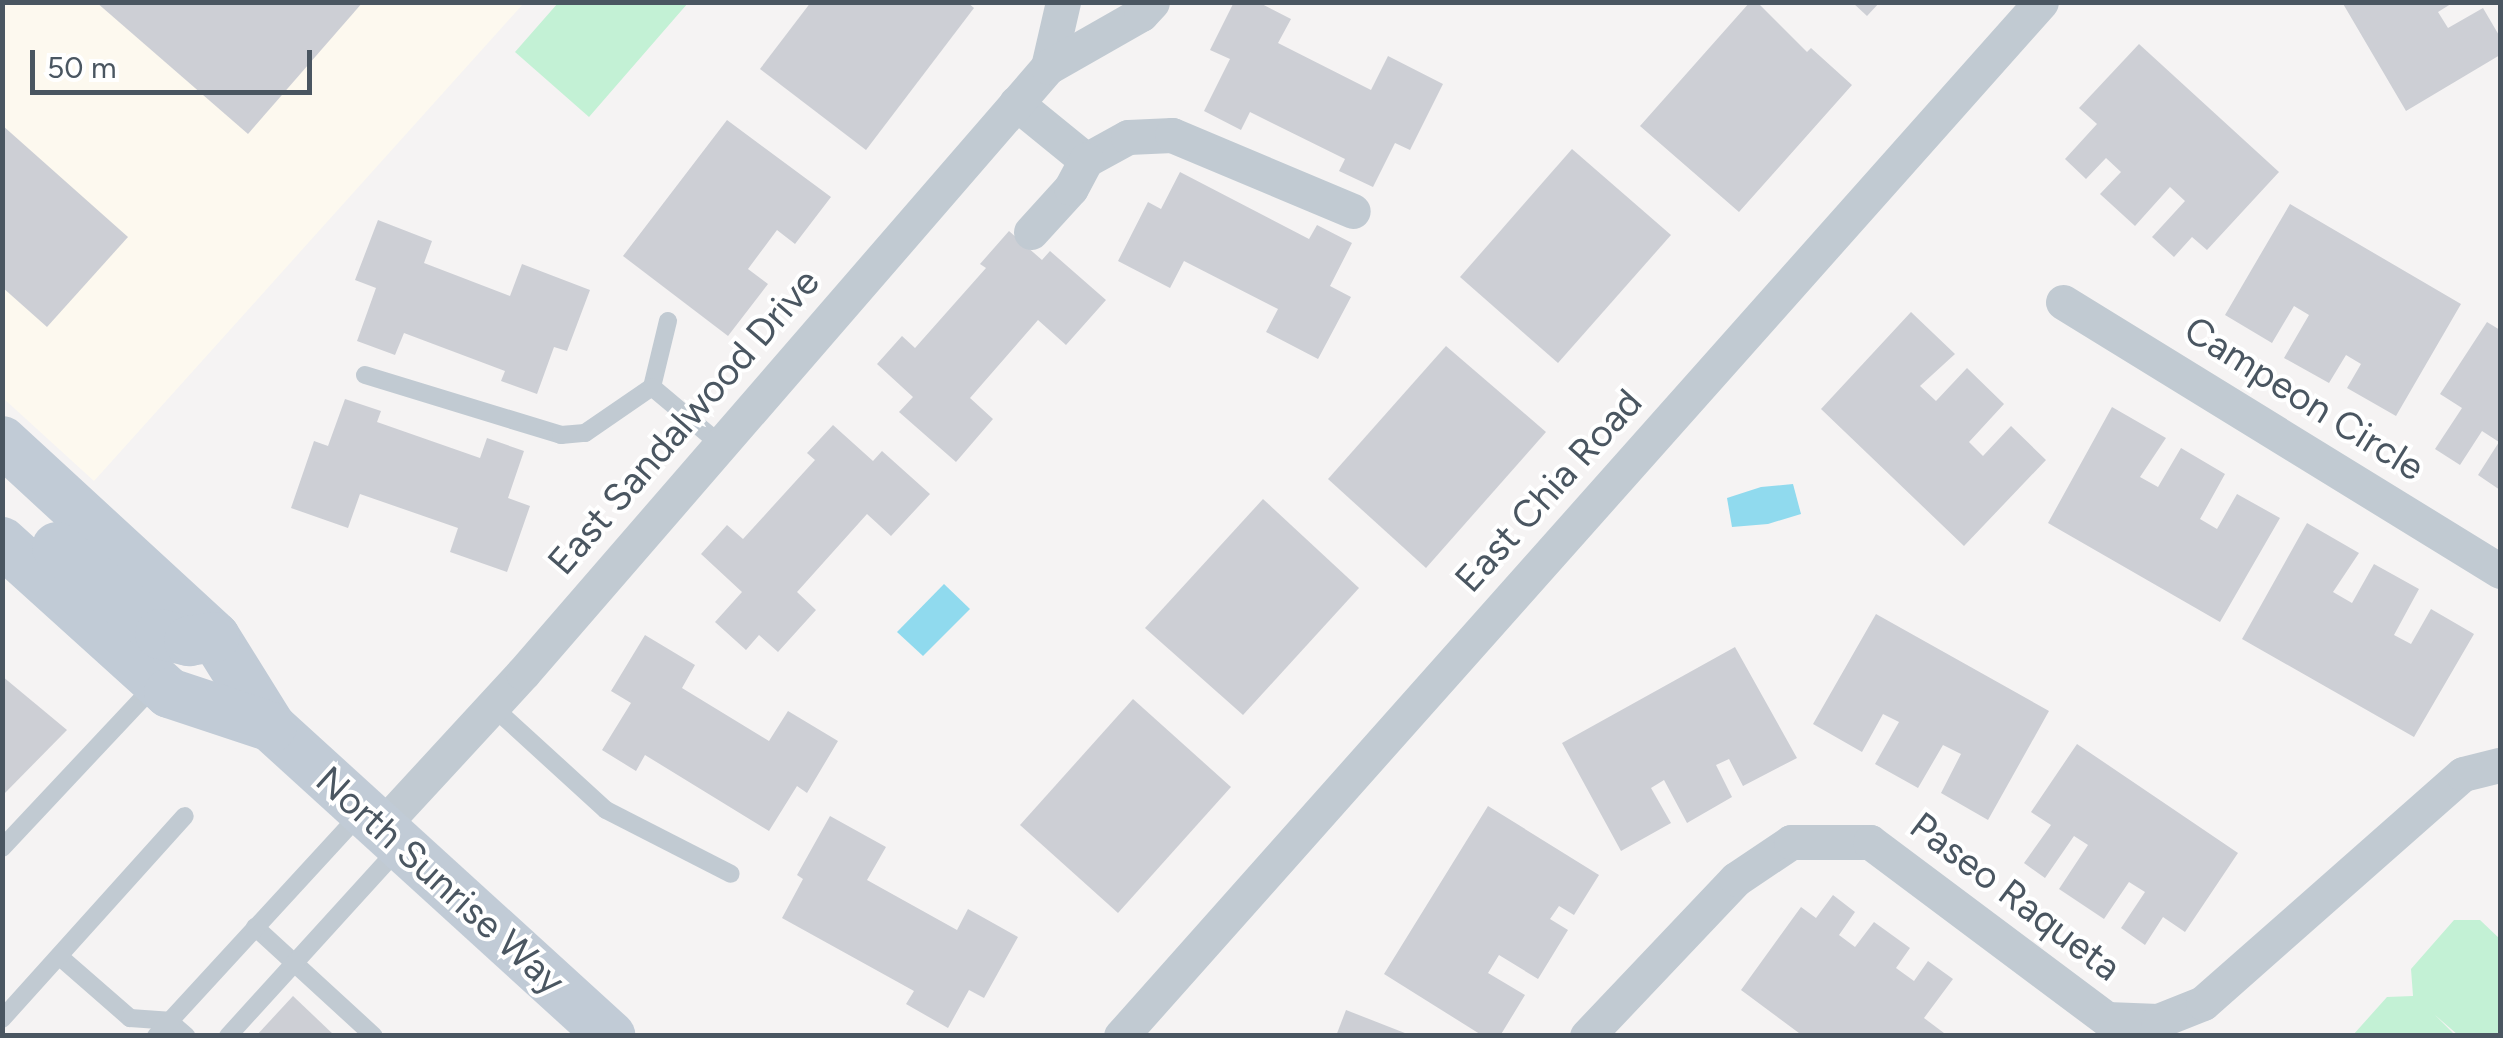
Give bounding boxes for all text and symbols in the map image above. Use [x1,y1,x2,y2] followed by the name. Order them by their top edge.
[35,30,318,92] scale bar
[47,49,116,86] text: 50 m
[539,260,829,584] street label: East Sandalwood Drive
[2176,307,2432,491] street label: Campeon Circle
[1446,380,1652,602] street label: East Chia Road
[306,757,574,1005] street label: North Sunrise Way
[1901,803,2129,991] street label: Paseo Raqueta

